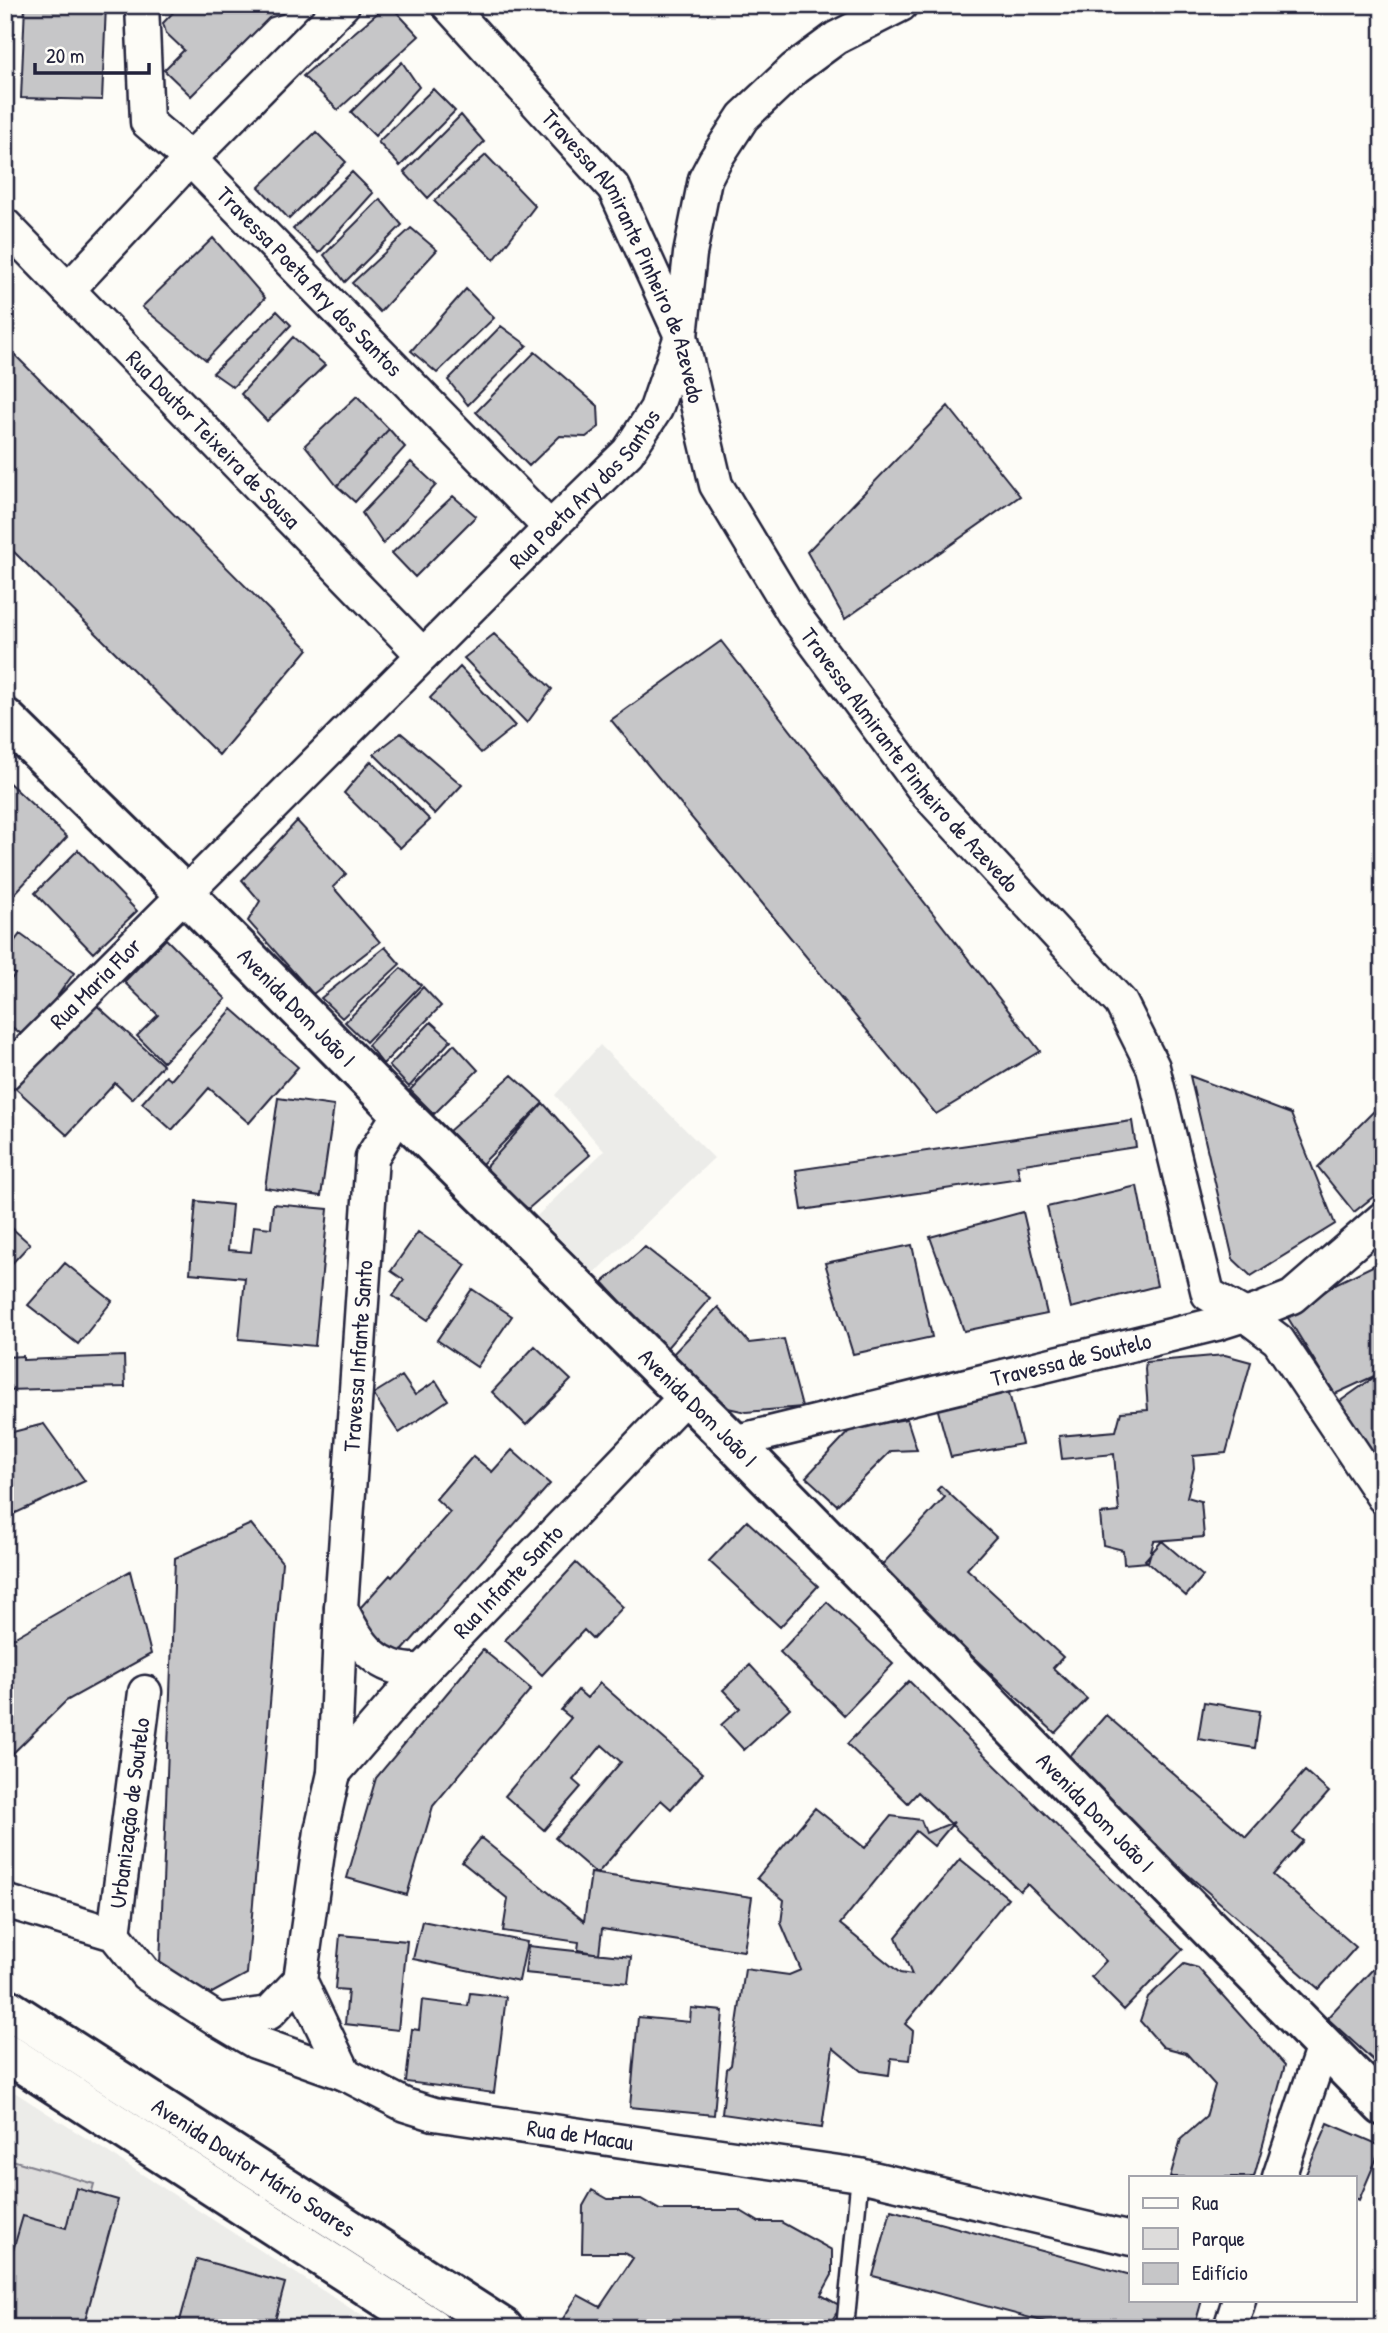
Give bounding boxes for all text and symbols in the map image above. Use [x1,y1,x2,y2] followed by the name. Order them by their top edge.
[35,32,149,76] scale bar
[46,41,84,70] text: 20 m
[535,102,712,406] street label: Travessa Almirante Pinheiro de Azevedo
[210,179,410,383] street label: Travessa Poeta Ary dos Santos
[120,343,308,535] street label: Rua Doutor Teixeira de Sousa
[502,403,667,575] street label: Rua Poeta Ary dos Santos
[794,621,1026,899] street label: Travessa Almirante Pinheiro de Azevedo
[42,930,148,1036] street label: Rua Maria Flor
[231,940,363,1074] street label: Avenida Dom João I
[335,1259,380,1453] street label: Travessa Infante Santo
[988,1324,1154,1393] street label: Travessa de Soutelo
[632,1341,765,1474] street label: Avenida Dom João I
[446,1517,570,1645] street label: Rua Infante Santo
[101,1716,157,1910] street label: Urbanização de Soutelo
[1030,1745,1162,1879] street label: Avenida Dom João I
[146,2090,362,2244] street label: Avenida Doutor Mário Soares
[525,2112,636,2157] street label: Rua de Macau
[1129,2176,1356,2302] legend
[1192,2188,1218,2217] text: Rua
[1192,2224,1245,2253] text: Parque
[1192,2258,1248,2287] text: Edifício

